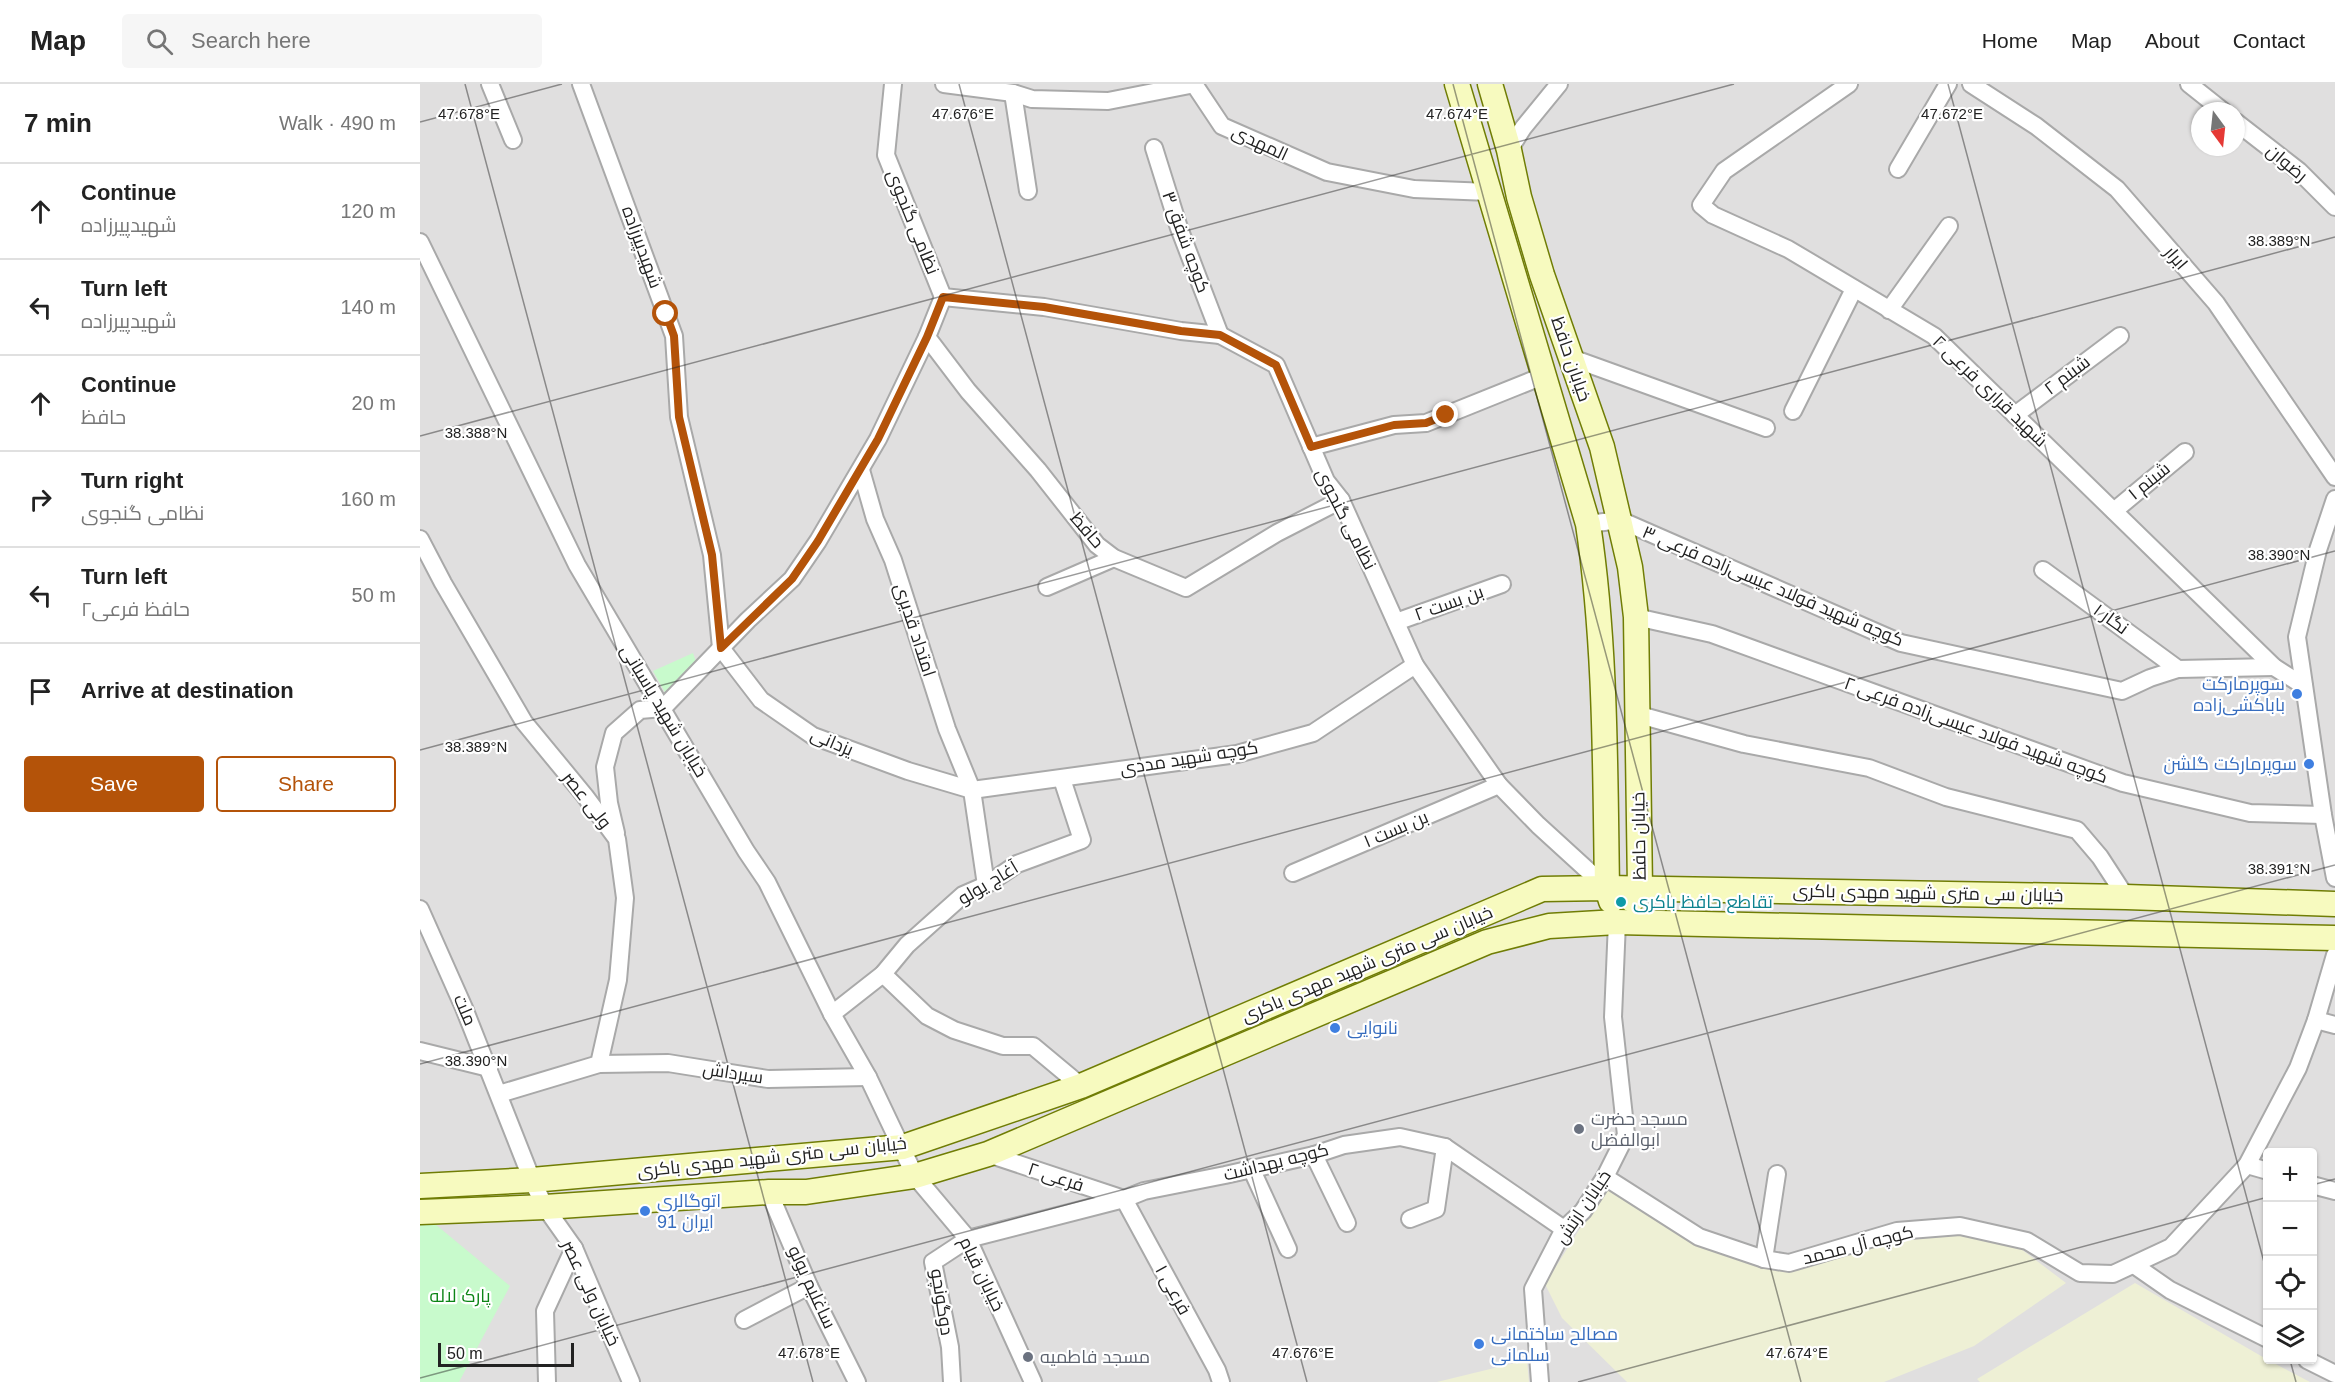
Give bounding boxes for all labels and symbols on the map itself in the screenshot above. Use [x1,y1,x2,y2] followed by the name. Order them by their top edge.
[2191,102,2245,156] north arrow
[438,105,500,122] text: 47.678°E
[932,105,994,122] text: 47.676°E
[1426,105,1488,122] text: 47.674°E
[1921,105,1983,122] text: 47.672°E
[1228,121,1291,166] street label: المهدی
[2262,140,2311,186] street label: رضوان
[882,167,943,278] street label: نظامی گنجوی
[1156,188,1214,296] street label: کوچه شفق ۳
[616,203,666,291] street label: شهیدپیرزاده
[2248,232,2310,249] text: 38.389°N
[2159,241,2192,275] street label: ابرار
[652,300,678,326] route start
[1546,314,1595,404] street label: خیابان حافظ
[1928,331,2051,451] street label: شهید قراری فرعی ۲
[2040,351,2095,400] street label: شبنم ۲
[1432,401,1458,427] route end
[445,424,507,441] text: 38.388°N
[2124,458,2175,505] street label: شبنم ۱
[1311,465,1380,573] street label: نظامی گنجوی
[1066,508,1108,552] street label: حافظ
[1639,522,1906,652] street label: کوچه شهید فولاد عیسی‌زاده فرعی ۳
[2248,546,2310,563] text: 38.390°N
[890,581,939,679] street label: امتداد قدیری
[1412,581,1487,626] street label: بن بست ۲
[2089,600,2132,639] street label: نگار ۱
[615,641,711,782] street label: خیابان شهید پاسبانی
[1841,673,2110,789] street label: کوچه شهید فولاد عیسی‌زاده فرعی ۲
[2193,674,2285,716] place label: سوپرمارکت باباکشی‌زاده
[2290,687,2304,701] marker: سوپرمارکت باباکشی‌زاده
[807,724,857,761] street label: یزدانی
[1118,737,1260,781] street label: کوچه شهید مددی
[445,738,507,755] text: 38.389°N
[2164,754,2297,776] place label: سوپرمارکت گلشن
[2302,757,2316,771] marker: سوپرمارکت گلشن
[557,767,615,833] street label: ولی عصر
[1628,792,1651,880] street label: خیابان حافظ
[1361,807,1432,852] street label: بن بست ۱
[954,857,1023,910] street label: آغاج یولو
[2248,860,2310,877] text: 38.391°N
[1793,881,2063,906] street label: خیابان سی متری شهید مهدی باکری
[1633,892,1773,914] place label: تقاطع حافظ باکری
[1614,895,1628,909] marker: تقاطع حافظ باکری
[1239,902,1496,1027] street label: خیابان سی متری شهید مهدی باکری
[450,991,480,1029] street label: ملت
[1347,1018,1398,1039] place label: نانوایی
[1328,1021,1342,1035] marker: نانوایی
[445,1052,507,1069] text: 38.390°N
[701,1058,765,1089] street label: سیرداش
[1591,1109,1688,1151] place label: مسجد حضرت ابوالفضل
[1572,1122,1586,1136] marker: مسجد حضرت ابوالفضل
[636,1133,908,1182] street label: خیابان سی متری شهید مهدی باکری
[1221,1139,1331,1187] street label: کوچه بهداشت
[1025,1159,1086,1196] street label: فرعی ۲
[1551,1166,1616,1248] street label: خیابان ارتش
[657,1191,721,1233] place label: اتوگالری ایران 91
[638,1204,652,1218] marker: اتوگالری ایران 91
[1801,1222,1916,1270] street label: کوچه آل محمد
[954,1233,1009,1315] street label: خیابان قیام
[556,1236,624,1349] street label: خیابان ولی عصر
[782,1242,840,1332] street label: ساغلیم یولو
[1150,1262,1195,1319] street label: فرعی ۱
[925,1267,957,1337] street label: دوگونچو
[430,1286,491,1308] park label: پارک لاله
[1491,1324,1618,1366] place label: مصالح ساختمانی سلمانی
[1472,1337,1486,1351] marker: مصالح ساختمانی سلمانی
[438,1340,574,1368] scale bar
[778,1344,840,1361] text: 47.678°E
[1272,1344,1334,1361] text: 47.676°E
[1766,1344,1828,1361] text: 47.674°E
[1040,1347,1150,1367] place label: مسجد فاطمیه
[1021,1350,1035,1364] marker: مسجد فاطمیه

